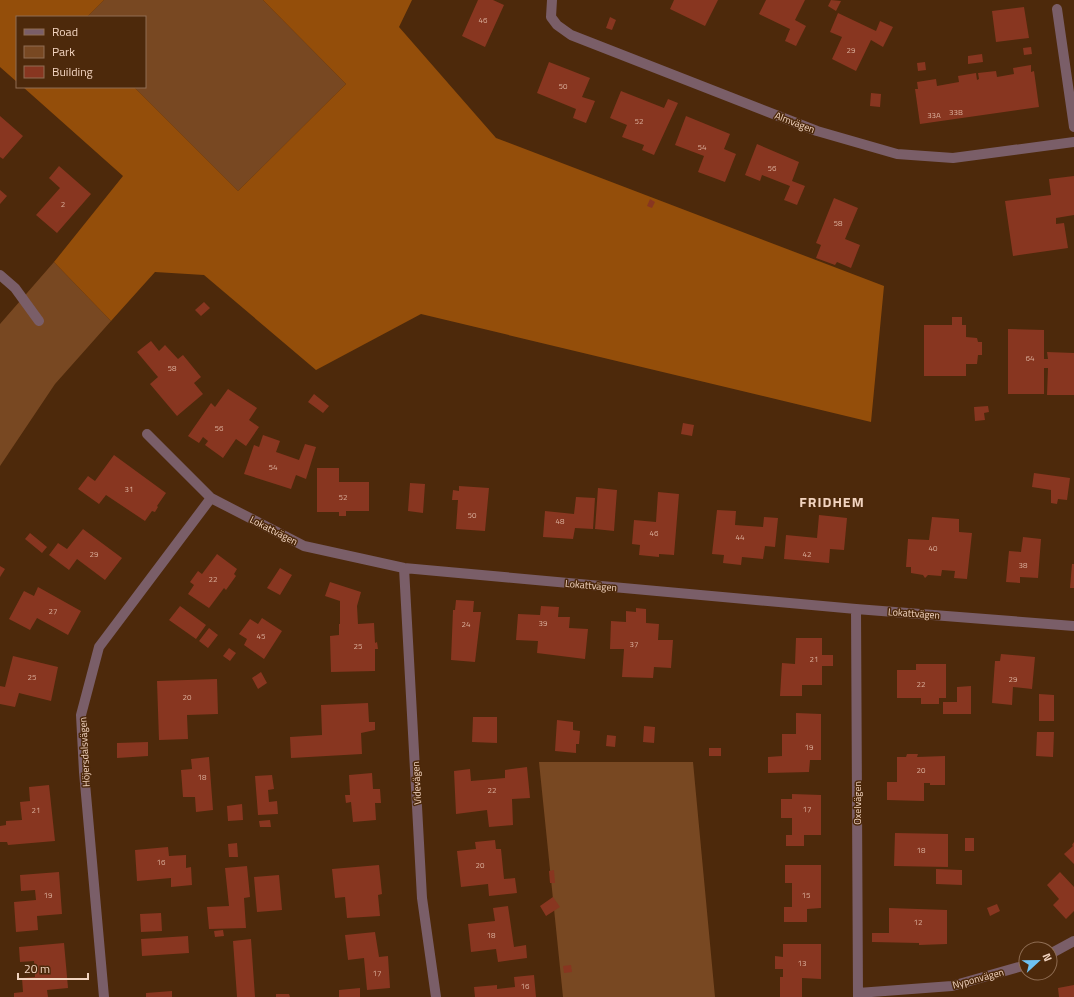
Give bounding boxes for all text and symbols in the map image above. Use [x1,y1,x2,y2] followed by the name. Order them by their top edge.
[479,14,488,26] house number: 46
[16,16,146,88] legend
[52,22,78,41] text: Road
[52,42,75,61] text: Park
[847,44,856,56] house number: 29
[52,62,93,81] text: Building
[559,80,568,92] house number: 50
[949,106,963,118] house number: 33B
[773,108,817,137] street label: Almvägen
[927,109,941,121] house number: 33A
[635,115,643,127] house number: 52
[698,141,707,153] house number: 54
[768,162,777,174] house number: 56
[61,198,65,210] house number: 2
[834,217,843,229] house number: 58
[1026,352,1035,364] house number: 64
[168,362,177,374] house number: 58
[215,422,224,434] house number: 56
[269,461,278,473] house number: 54
[125,483,133,495] house number: 31
[339,491,347,503] house number: 52
[799,491,865,512] district label: FRIDHEM
[468,509,477,521] house number: 50
[247,512,300,549] street label: Lokattvägen
[556,515,565,527] house number: 48
[650,527,659,539] house number: 46
[736,531,745,543] house number: 44
[929,542,938,554] house number: 40
[90,548,99,560] house number: 29
[803,548,811,560] house number: 42
[1019,559,1028,571] house number: 38
[209,573,217,585] house number: 22
[564,576,618,595] street label: Lokattvägen
[887,604,940,623] street label: Lokattvägen
[49,605,57,617] house number: 27
[539,617,548,629] house number: 39
[462,618,471,630] house number: 24
[257,630,266,642] house number: 45
[630,638,638,650] house number: 37
[354,640,363,652] house number: 25
[810,653,818,665] house number: 21
[28,671,37,683] house number: 25
[1009,673,1018,685] house number: 29
[917,678,925,690] house number: 22
[183,691,192,703] house number: 20
[75,717,94,787] street label: Höjersdalsvägen
[805,741,814,753] house number: 19
[408,761,425,805] street label: Videvägen
[917,764,926,776] house number: 20
[198,771,207,783] house number: 18
[850,781,865,825] street label: Oxelvägen
[488,784,496,796] house number: 22
[803,803,811,815] house number: 17
[32,804,40,816] house number: 21
[917,844,926,856] house number: 18
[157,856,166,868] house number: 16
[476,859,485,871] house number: 20
[44,889,53,901] house number: 19
[802,889,811,901] house number: 15
[914,916,922,928] house number: 12
[487,929,496,941] house number: 18
[1018,941,1058,981] north arrow
[1038,951,1056,964] text: N
[18,955,88,981] scale bar
[798,957,806,969] house number: 13
[24,959,50,978] text: 20 m
[951,964,1006,993] street label: Nyponvägen
[373,967,381,979] house number: 17
[521,980,530,992] house number: 16

